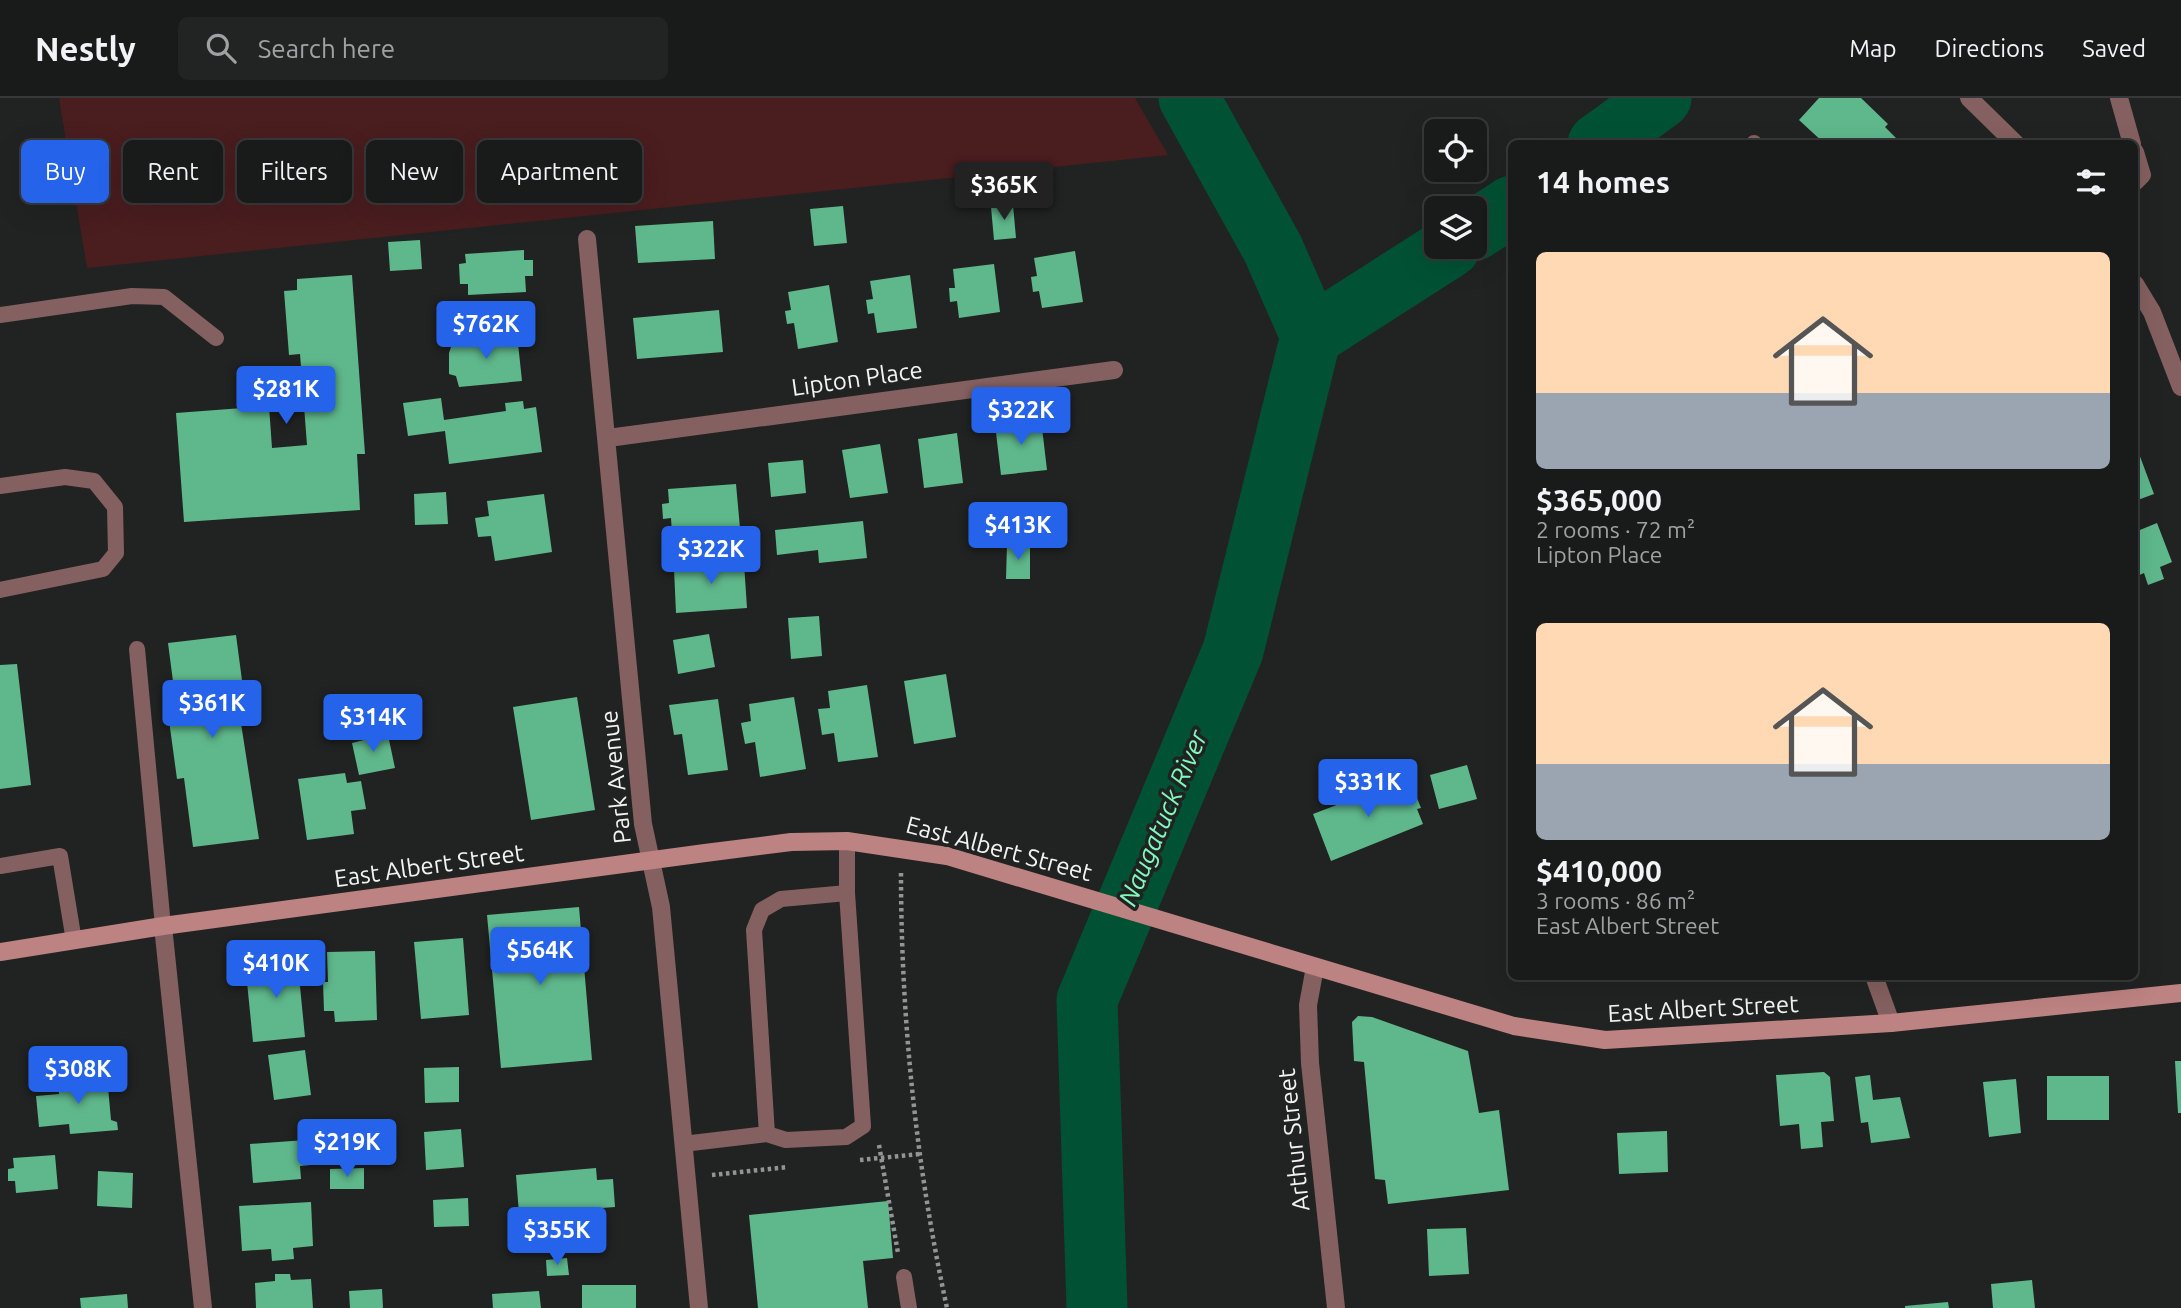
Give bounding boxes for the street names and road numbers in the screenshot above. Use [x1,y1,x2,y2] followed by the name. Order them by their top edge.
[790,356,924,401] street label: Lipton Place
[595,709,636,845] street label: Park Avenue
[903,811,1096,886] street label: East Albert Street
[332,839,526,892] street label: East Albert Street
[1607,990,1800,1027] street label: East Albert Street
[1273,1067,1314,1213] street label: Arthur Street

